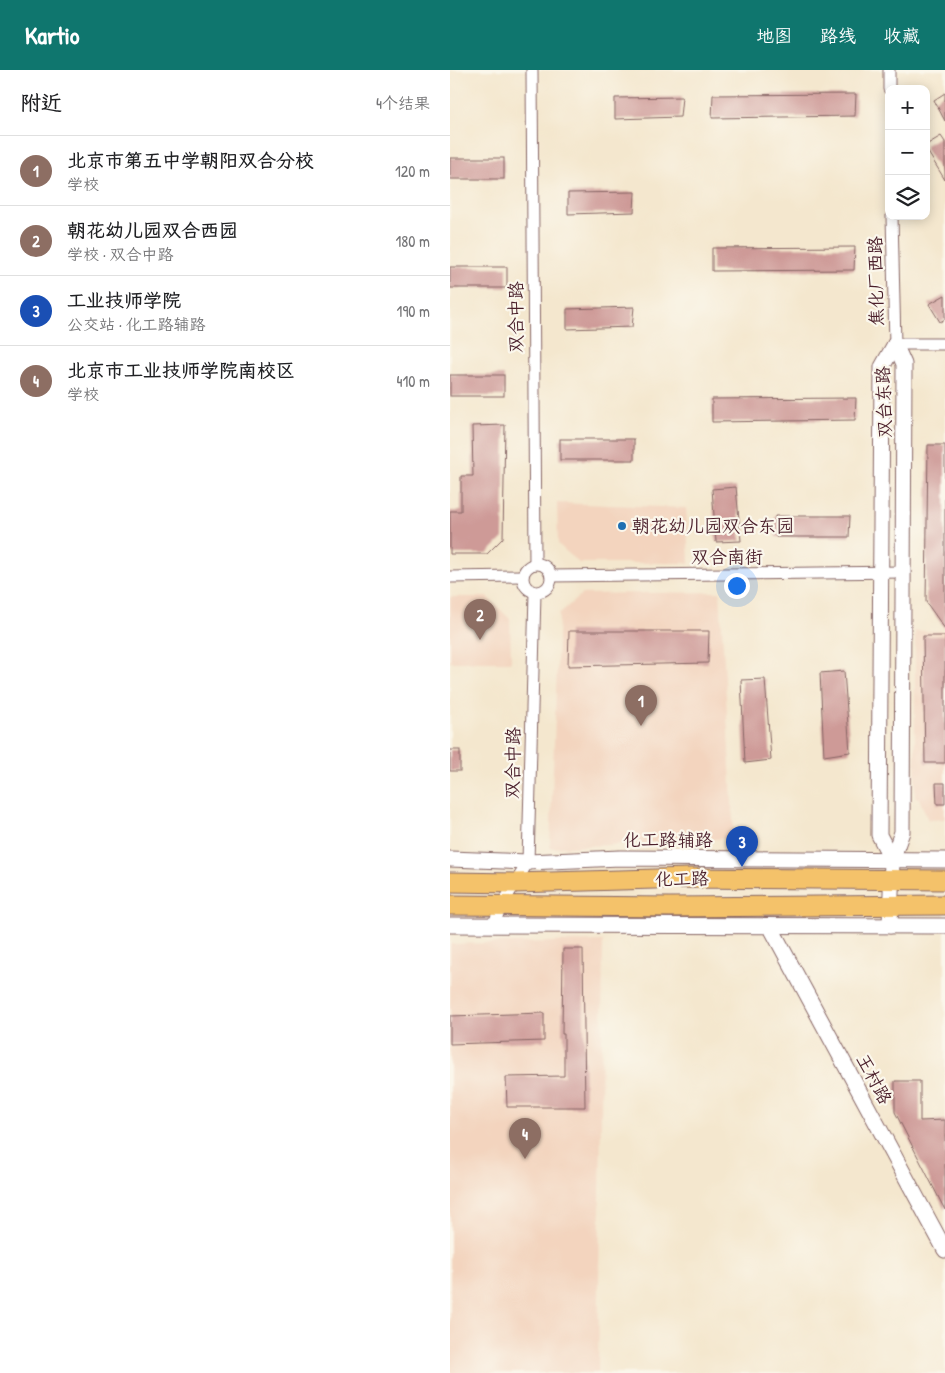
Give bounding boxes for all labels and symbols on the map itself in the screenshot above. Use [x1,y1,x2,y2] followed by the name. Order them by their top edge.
[862,236,889,326] street label: 焦化厂西路
[503,281,528,353] street label: 双合中路
[870,366,897,438] street label: 双台东路
[632,513,794,538] place label: 朝花幼儿园双合东园
[616,520,628,532] marker: 朝花幼儿园双合东园
[691,544,763,569] street label: 双合南街
[724,573,750,599] your location
[464,599,496,640] pin: 2
[625,685,657,726] pin: 1
[499,727,526,799] street label: 双合中路
[726,826,758,867] pin: 3
[623,827,713,852] street label: 化工路辅路
[655,866,709,891] street label: 化工路
[851,1049,898,1108] street label: 王村路
[509,1118,541,1159] pin: 4

